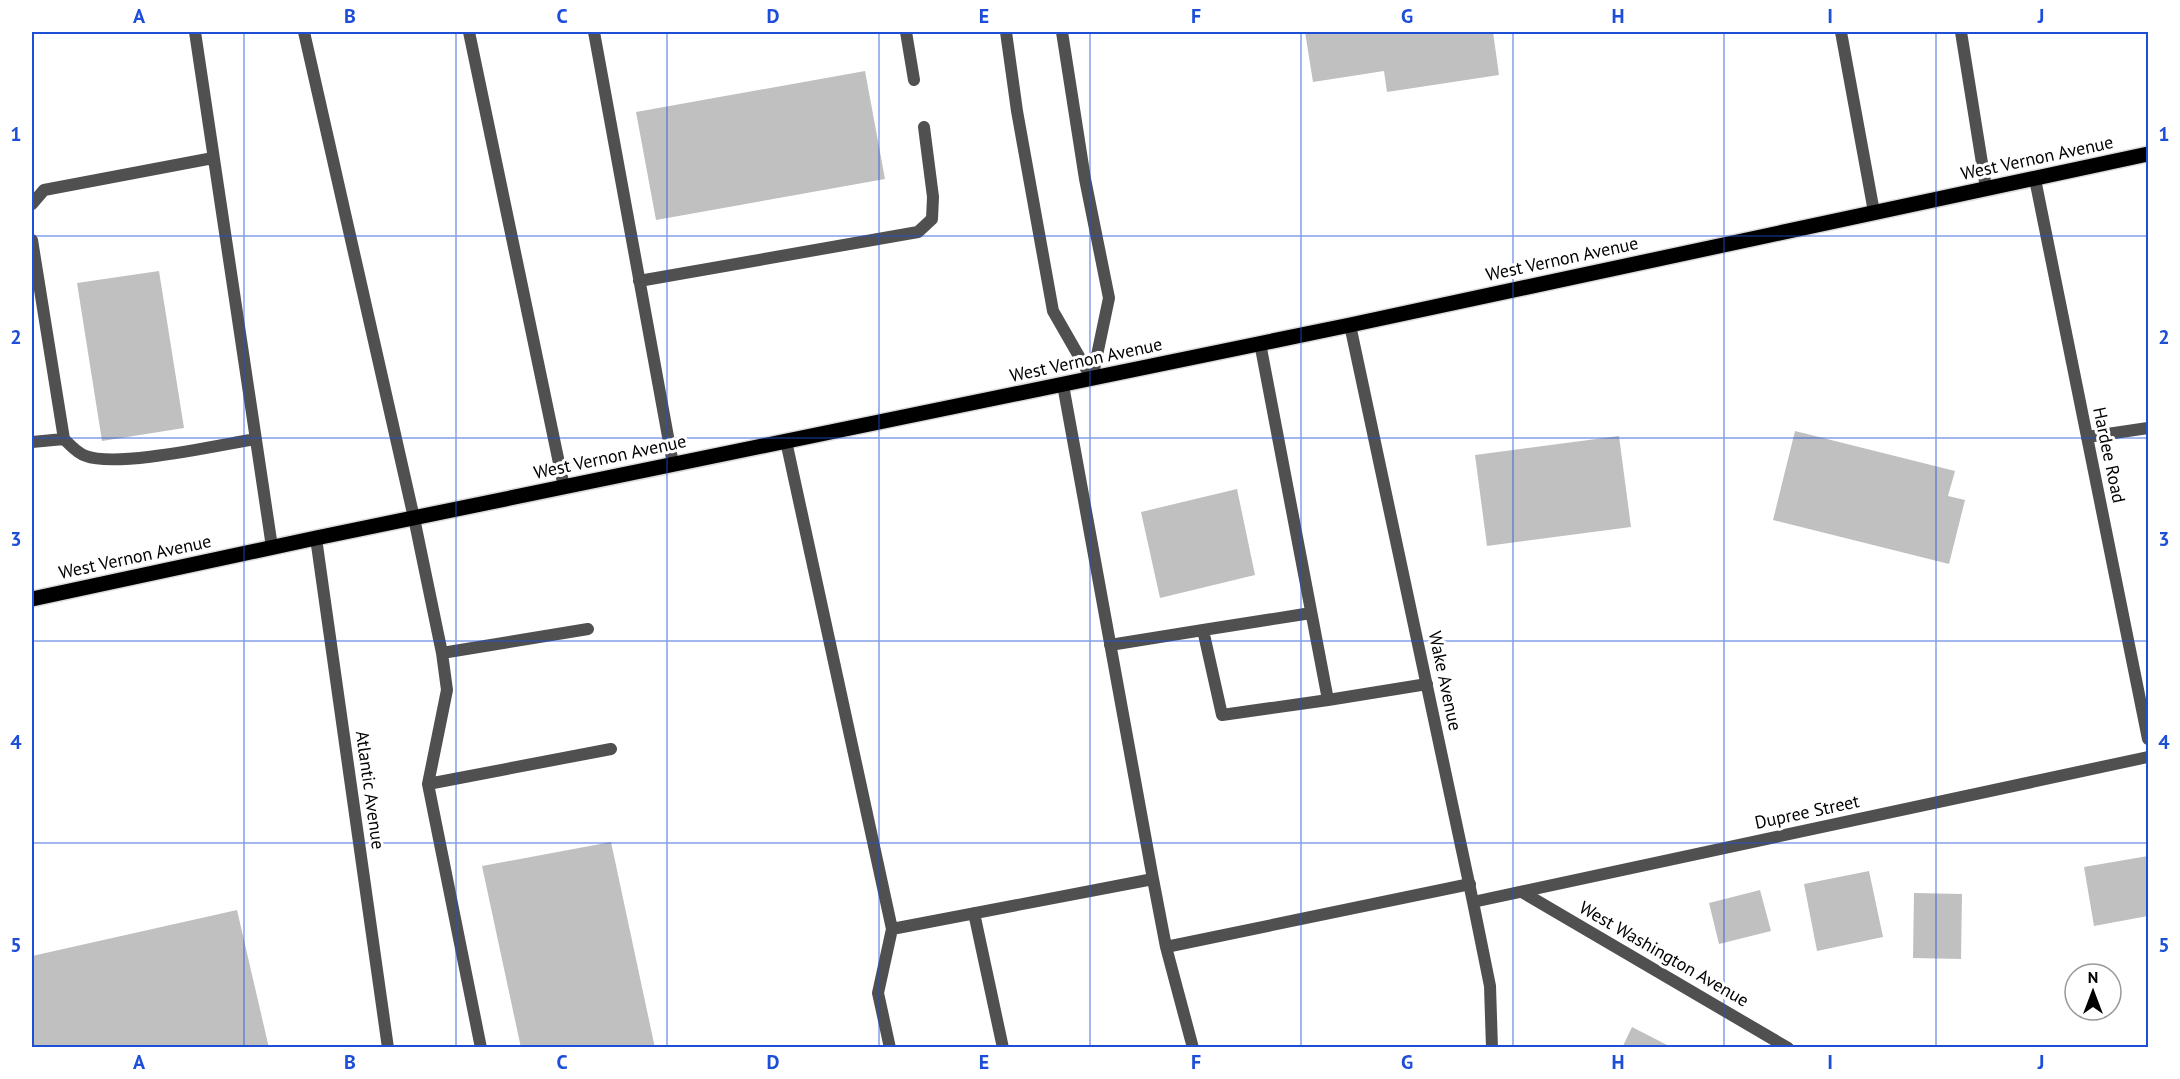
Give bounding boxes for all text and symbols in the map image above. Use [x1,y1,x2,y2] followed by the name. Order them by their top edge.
[133,3,146,29] text: A
[344,3,356,29] text: B
[556,3,568,29] text: C
[767,3,780,29] text: D
[979,3,989,29] text: E
[1191,3,1201,29] text: F
[1401,3,1413,29] text: G
[1611,3,1625,29] text: H
[1827,3,1833,29] text: I
[2037,3,2044,29] text: J
[10,121,22,147] text: 1
[2158,121,2170,147] text: 1
[1958,130,2115,185] street label: West Vernon Avenue
[1483,231,1640,286] street label: West Vernon Avenue
[10,324,22,350] text: 2
[2158,324,2170,350] text: 2
[1007,332,1164,387] street label: West Vernon Avenue
[2088,405,2131,505] street label: Hardee Road
[531,429,688,484] street label: West Vernon Avenue
[10,526,22,552] text: 3
[2158,526,2170,552] text: 3
[56,529,213,584] street label: West Vernon Avenue
[1424,629,1467,733] street label: Wake Avenue
[10,729,22,755] text: 4
[351,729,390,851] street label: Atlantic Avenue
[2158,729,2170,755] text: 4
[1753,789,1861,834] street label: Dupree Street
[1575,896,1753,1012] street label: West Washington Avenue
[10,932,22,958] text: 5
[2158,932,2170,958] text: 5
[2063,962,2123,1022] north arrow
[2088,967,2098,987] text: N
[133,1049,146,1075] text: A
[344,1049,356,1075] text: B
[556,1049,568,1075] text: C
[767,1049,780,1075] text: D
[979,1049,989,1075] text: E
[1191,1049,1201,1075] text: F
[1401,1049,1413,1075] text: G
[1611,1049,1625,1075] text: H
[1827,1049,1833,1075] text: I
[2037,1049,2044,1075] text: J

